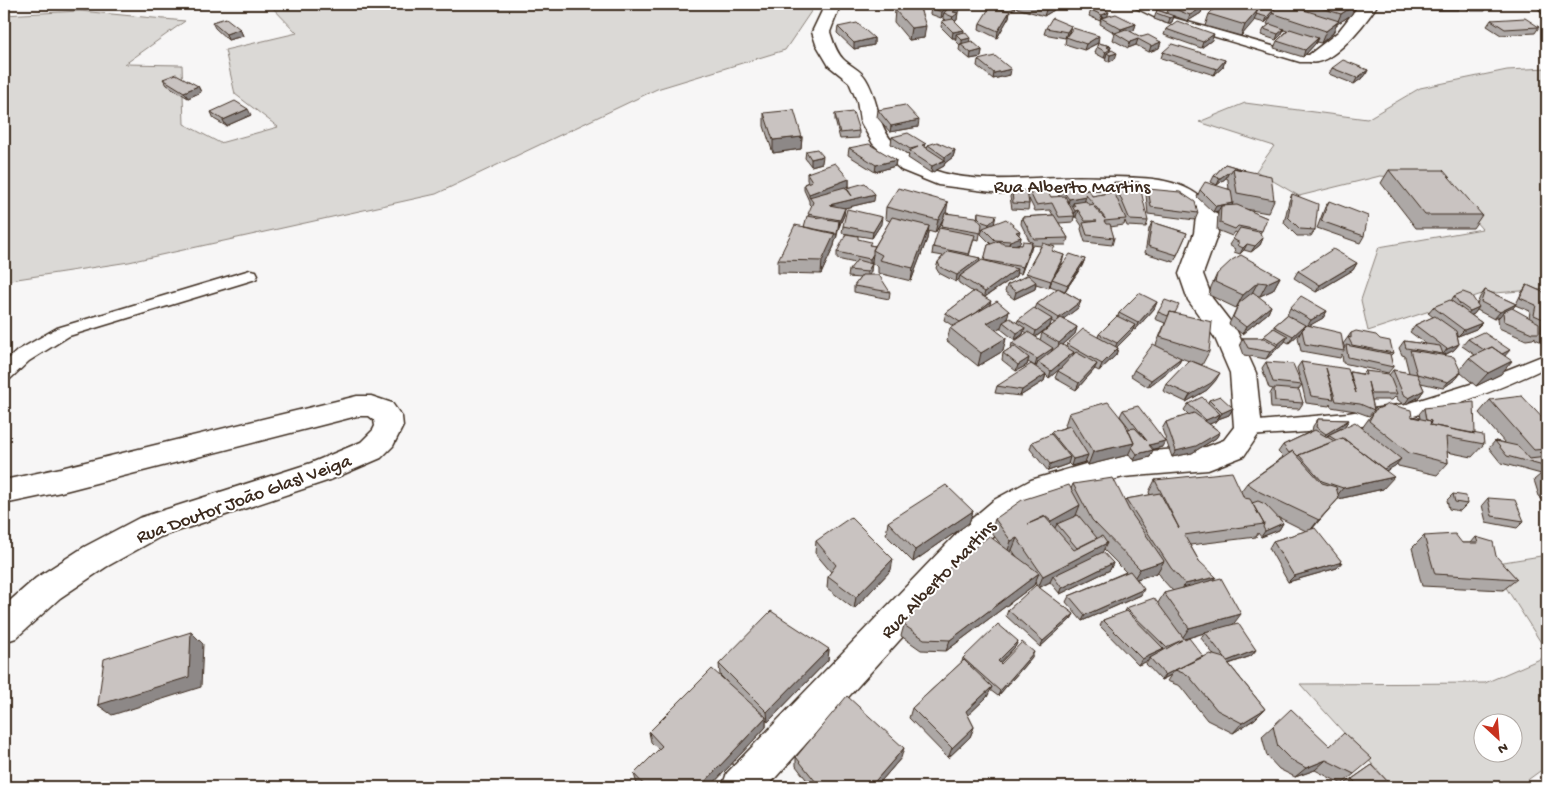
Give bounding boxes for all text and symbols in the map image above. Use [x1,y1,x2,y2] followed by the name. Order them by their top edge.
[994,177,1151,200] street label: Rua Alberto Martins
[134,450,356,550] street label: Rua Doutor João Glasl Veiga
[877,515,1003,645] street label: Rua Alberto Martins
[1474,714,1524,764] north arrow
[1495,738,1510,757] text: N

